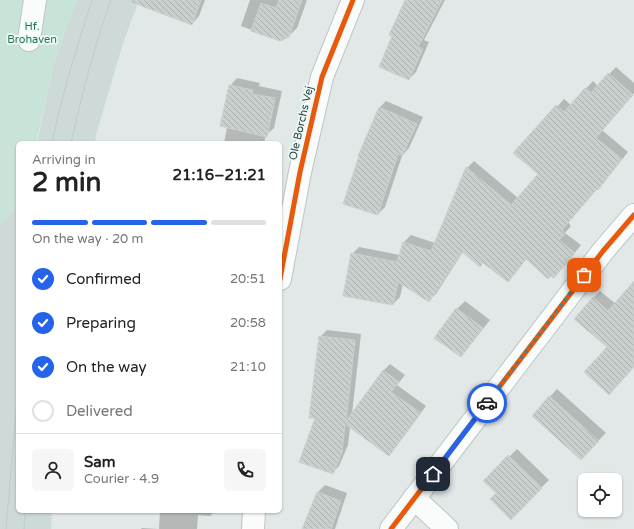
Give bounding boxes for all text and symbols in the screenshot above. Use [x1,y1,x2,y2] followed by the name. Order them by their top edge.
[7,20,57,46] park label: Hf. Brohaven
[286,84,316,161] street label: Ole Borchs Vej
[32,152,96,168] text: Arriving in
[173,166,266,184] text: 21:16–21:21
[32,167,101,198] text: 2 min
[32,231,144,247] text: On the way · 20 m
[567,258,601,292] pin
[573,264,595,286] icon: bag
[32,268,54,290] icon: check
[66,270,141,288] text: Confirmed
[230,271,266,287] text: 20:51
[32,312,54,334] icon: check
[66,314,136,332] text: Preparing
[230,315,266,331] text: 20:58
[32,356,54,378] icon: check
[66,358,146,376] text: On the way
[230,359,266,375] text: 21:10
[467,383,507,423] courier
[476,392,498,414] icon: car
[66,402,133,420] text: Delivered
[32,449,74,491] button: person
[224,449,266,491] button: phone
[84,453,115,471] text: Sam
[416,457,450,491] pin
[422,463,444,485] icon: home
[84,471,159,487] text: Courier · 4.9
[578,473,622,517] map controls
[578,473,622,517] button: locate

